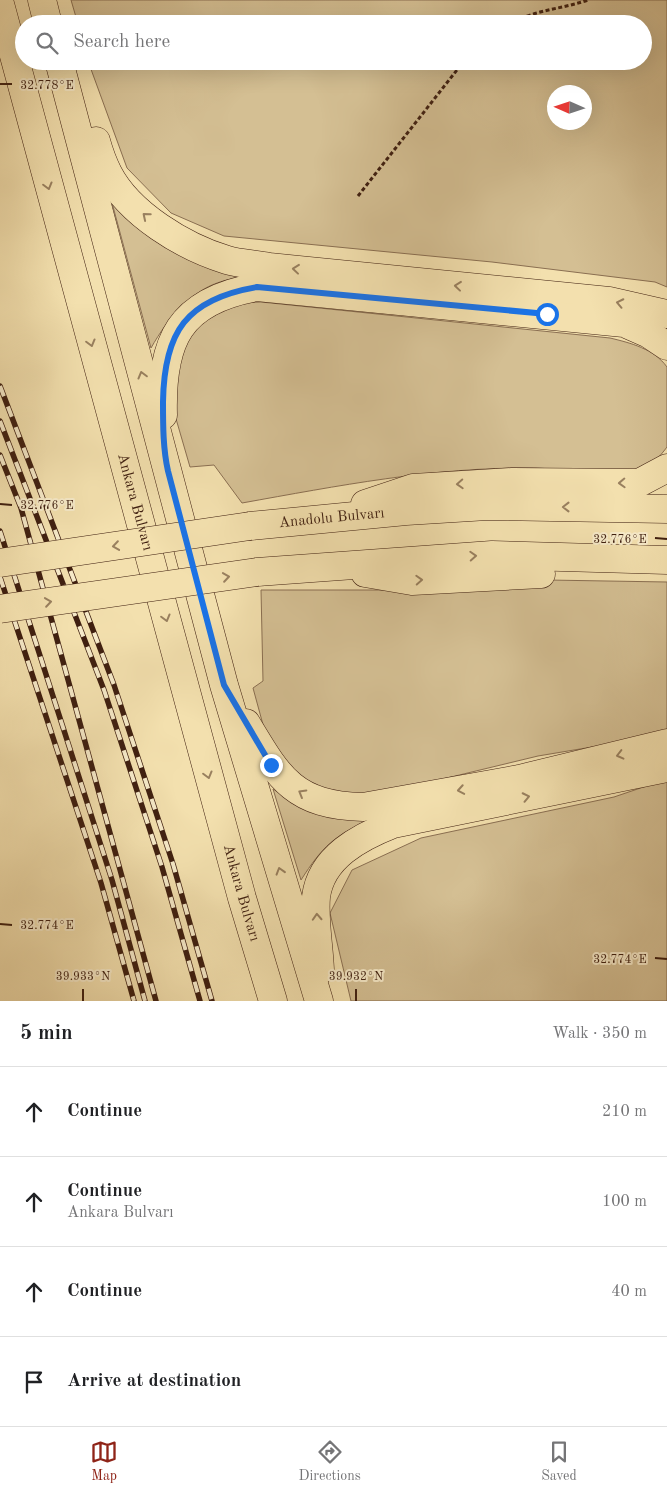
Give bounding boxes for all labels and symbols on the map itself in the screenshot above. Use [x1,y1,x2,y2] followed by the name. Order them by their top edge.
[20,80,74,92] text: 32.778°E
[547,85,592,130] north arrow
[43,182,53,190] one-way arrow
[143,213,152,222] one-way arrow
[292,264,300,275] one-way arrow
[454,280,462,291] one-way arrow
[615,298,624,309] one-way arrow
[536,303,559,326] route start
[85,338,96,347] one-way arrow
[138,372,148,380] one-way arrow
[115,452,155,552] street label: Ankara Bulvarı
[618,478,626,488] one-way arrow
[455,479,463,490] one-way arrow
[20,500,74,512] text: 32.776°E
[562,502,570,512] one-way arrow
[278,506,385,531] street label: Anadolu Bulvarı
[593,534,647,546] text: 32.776°E
[111,540,119,551] one-way arrow
[469,551,477,562] one-way arrow
[222,572,231,582] one-way arrow
[416,575,424,586] one-way arrow
[44,598,53,608] one-way arrow
[160,613,170,622] one-way arrow
[615,749,624,760] one-way arrow
[260,754,283,777] route end
[202,770,213,779] one-way arrow
[457,784,465,794] one-way arrow
[299,790,308,800] one-way arrow
[521,792,530,803] one-way arrow
[220,843,262,943] street label: Ankara Bulvarı
[275,867,285,875] one-way arrow
[312,913,323,921] one-way arrow
[20,920,74,932] text: 32.774°E
[593,954,647,966] text: 32.774°E
[56,971,110,983] text: 39.933°N
[329,971,383,983] text: 39.932°N

